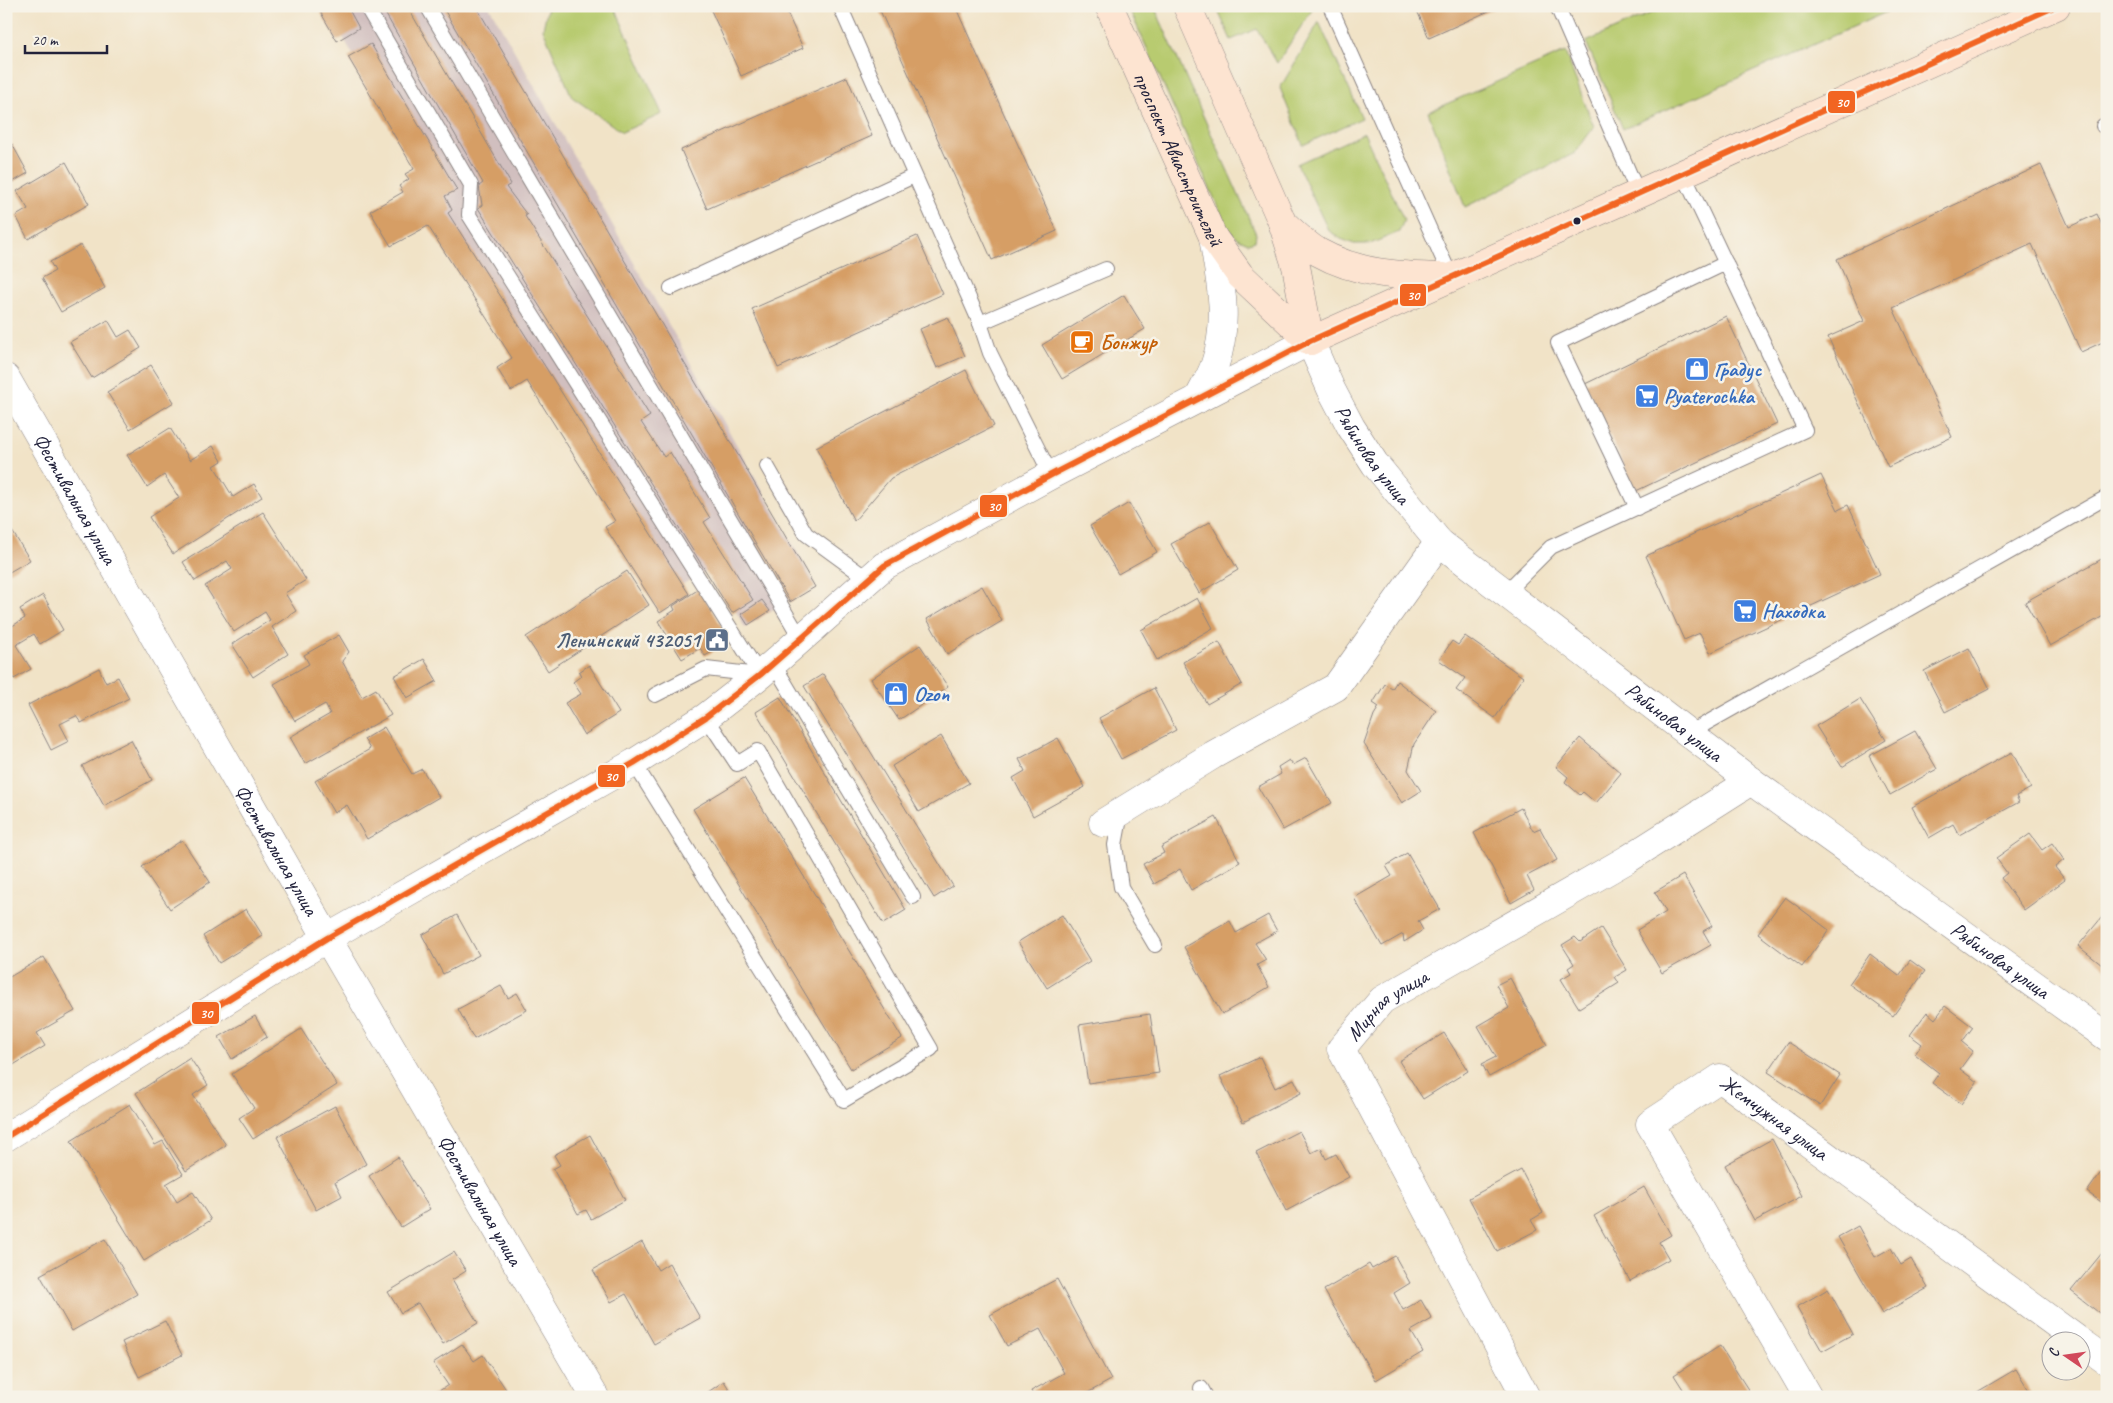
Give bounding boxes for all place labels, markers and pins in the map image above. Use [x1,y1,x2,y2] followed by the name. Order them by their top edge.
[1572,216,1582,226] unlabelled marker
[1069,329,1095,355] cafe icon: Бонжур
[1100,329,1158,356] place label: Бонжур
[1684,356,1710,382] shop icon: Градус
[1714,356,1762,383] place label: Градус
[1634,383,1660,409] supermarket icon: Pyaterochka
[1664,383,1755,409] place label: Pyaterochka
[1732,598,1758,624] supermarket icon: Находка
[1762,598,1826,624] place label: Находка
[556,627,703,653] place label: Ленинский 432051
[704,627,730,653] public building icon: Ленинский 432051
[883,681,909,707] shop icon: Ozon
[914,681,949,707] place label: Ozon

